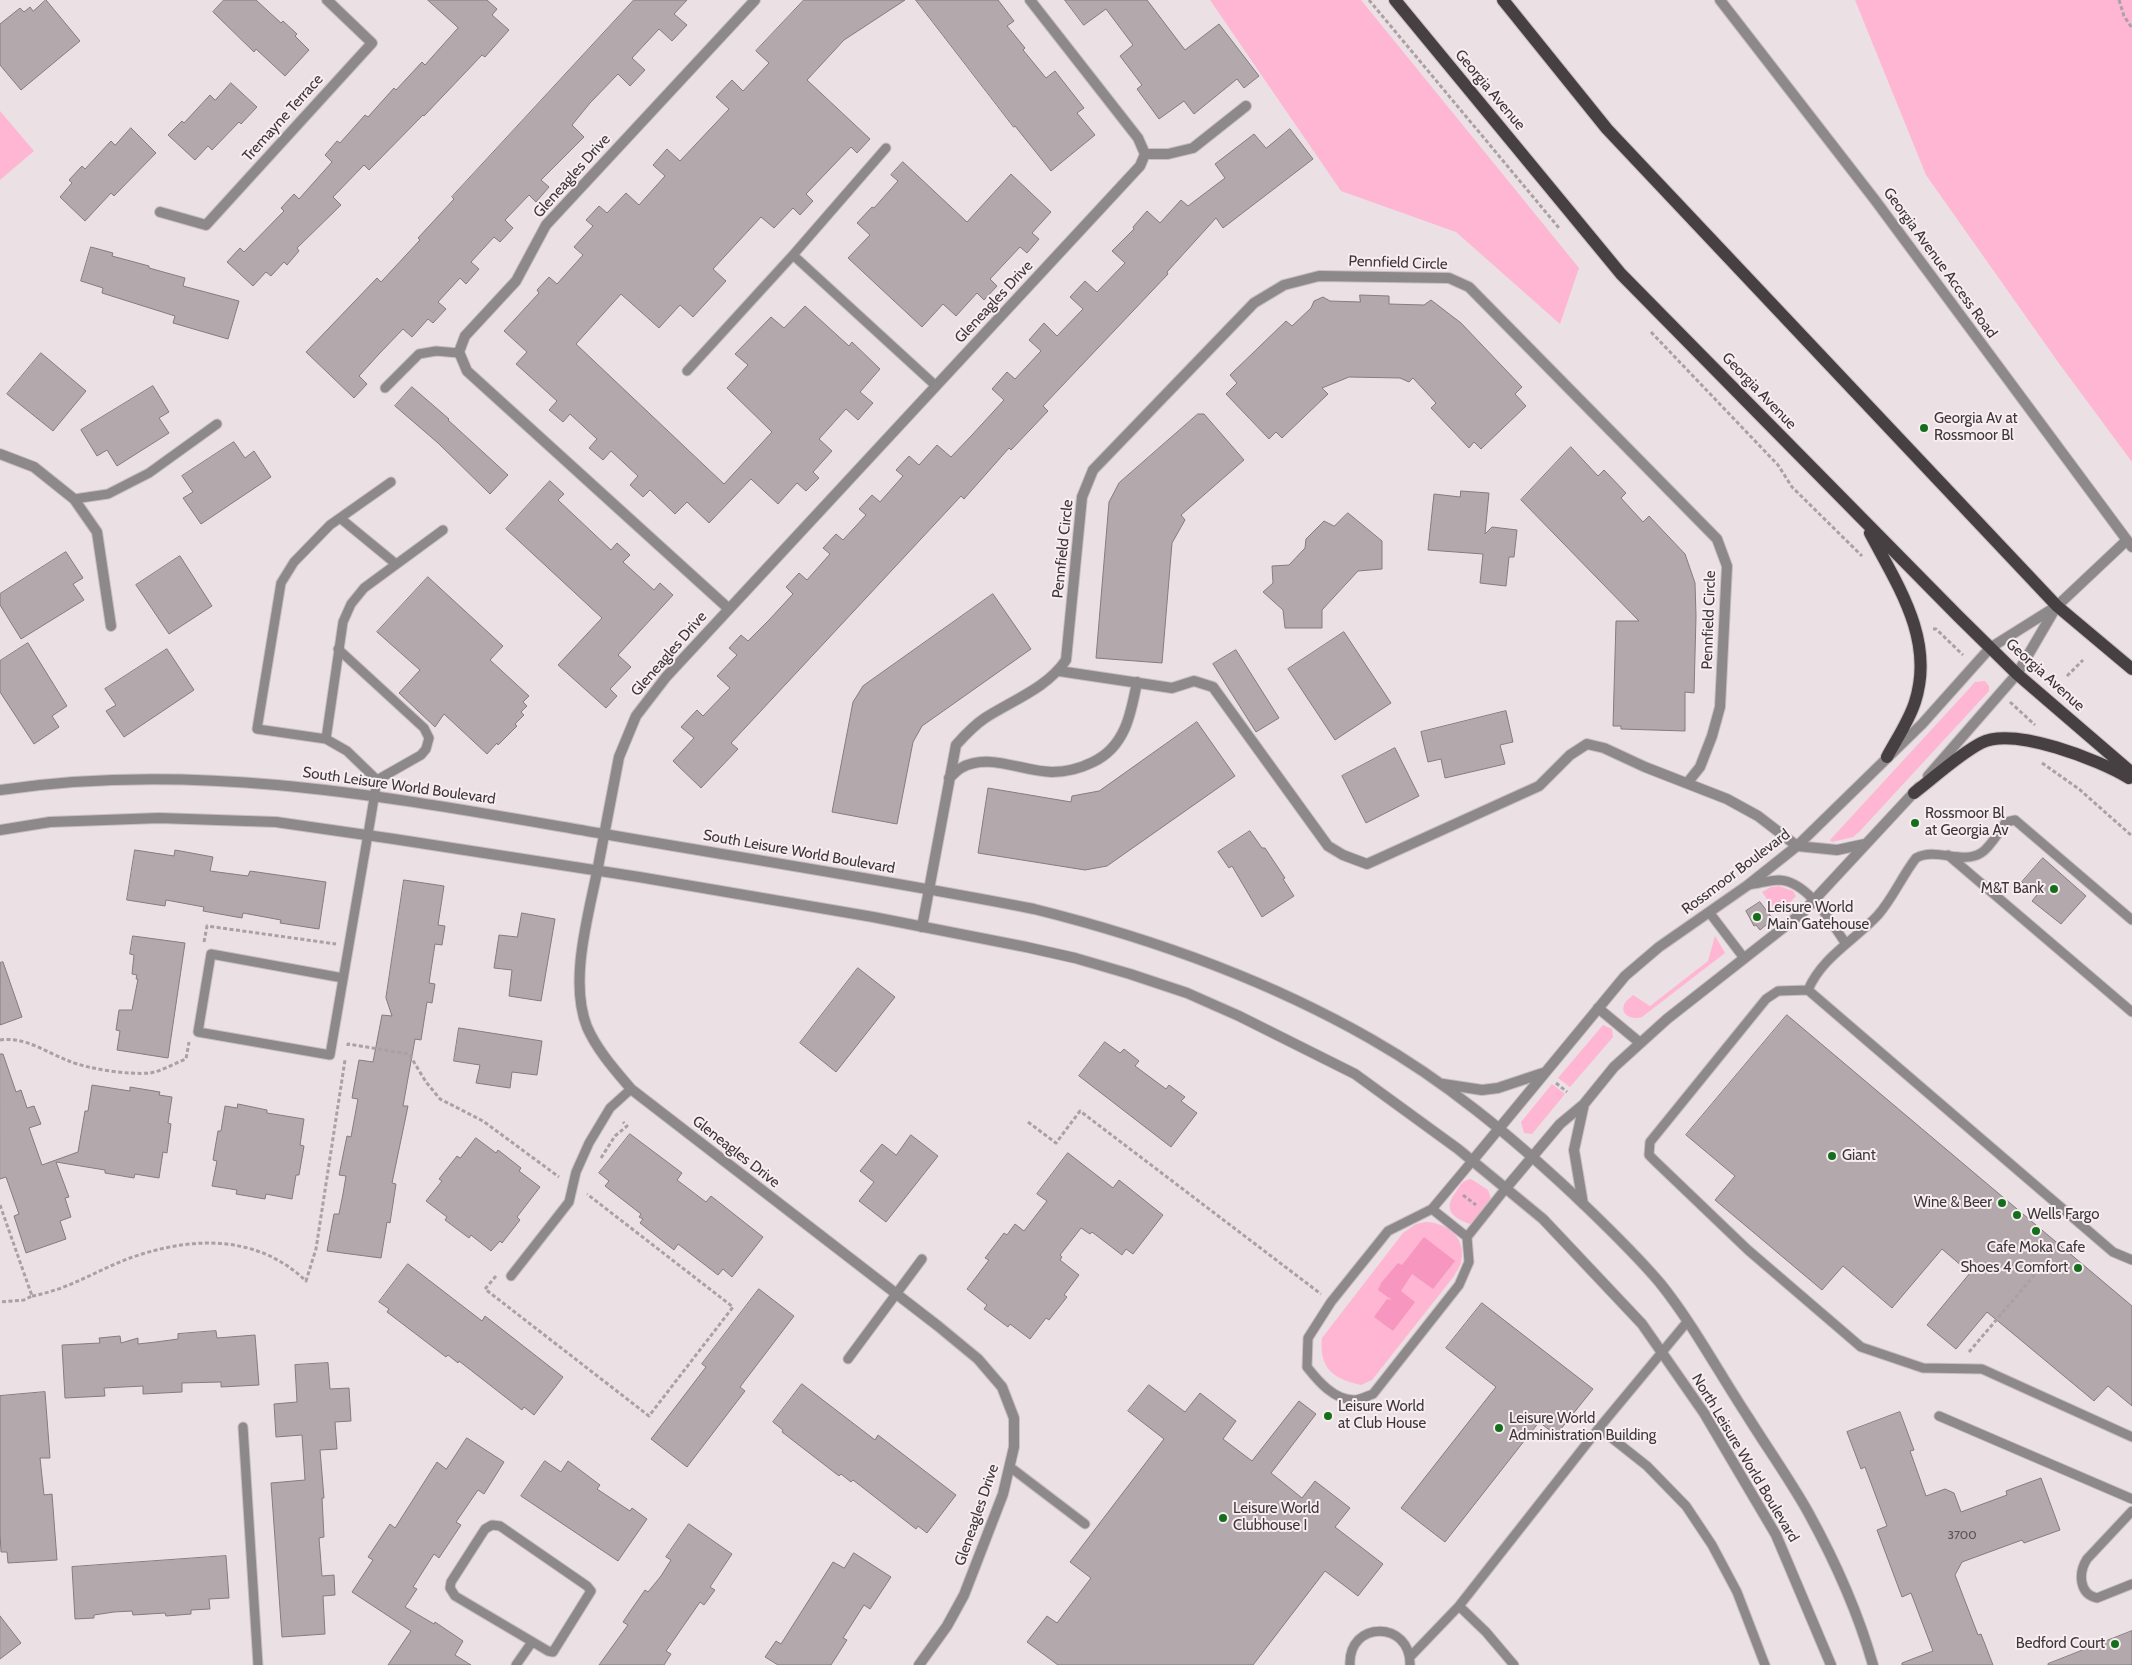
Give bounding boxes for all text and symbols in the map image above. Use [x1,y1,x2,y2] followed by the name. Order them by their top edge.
[1451,46,1529,134] street label: Georgia Avenue
[239,71,327,165] street label: Tremayne Terrace
[530,131,614,221] street label: Gleneagles Drive
[1879,184,2001,342] street label: Georgia Avenue Access Road
[1348,252,1448,274] street label: Pennfield Circle
[951,257,1037,347] street label: Gleneagles Drive
[1718,349,1800,433] street label: Georgia Avenue
[1934,410,2018,445] place label: Georgia Av at Rossmoor Bl
[1918,422,1930,434] marker: Georgia Av at Rossmoor Bl
[1049,499,1077,599] street label: Pennfield Circle
[1698,570,1720,670] street label: Pennfield Circle
[627,608,711,700] street label: Gleneagles Drive
[2002,635,2088,715] street label: Georgia Avenue
[301,764,497,808] street label: South Leisure World Boulevard
[1925,805,2009,840] place label: Rossmoor Bl at Georgia Av
[1909,817,1921,829] marker: Rossmoor Bl at Georgia Av
[1678,825,1794,919] street label: Rossmoor Boulevard
[702,826,896,878] street label: South Leisure World Boulevard
[1981,880,2044,898] place label: M&T Bank
[2048,883,2060,895] marker: M&T Bank
[1767,899,1869,934] place label: Leisure World Main Gatehouse
[1751,911,1763,923] marker: Leisure World Main Gatehouse
[689,1112,783,1192] street label: Gleneagles Drive
[1842,1147,1876,1165] place label: Giant
[1826,1150,1838,1162] marker: Giant
[1914,1194,1992,1212] place label: Wine & Beer
[1996,1197,2008,1209] marker: Wine & Beer
[2027,1206,2100,1224] place label: Wells Fargo
[2011,1209,2023,1221] marker: Wells Fargo
[2030,1225,2042,1237] marker: Cafe Moka Cafe
[1987,1239,2085,1257] place label: Cafe Moka Cafe
[1960,1259,2068,1277] place label: Shoes 4 Comfort
[2072,1262,2084,1274] marker: Shoes 4 Comfort
[1688,1371,1802,1545] street label: North Leisure World Boulevard
[1338,1398,1426,1433] place label: Leisure World at Club House
[1322,1410,1334,1422] marker: Leisure World at Club House
[1509,1410,1656,1445] place label: Leisure World Administration Building
[1493,1422,1505,1434] marker: Leisure World Administration Building
[951,1462,1003,1568] street label: Gleneagles Drive
[1233,1500,1319,1535] place label: Leisure World Clubhouse I
[1217,1512,1229,1524] marker: Leisure World Clubhouse I
[1947,1528,1977,1542] house number: 3700
[2016,1635,2105,1653] place label: Bedford Court
[2109,1638,2121,1650] marker: Bedford Court

